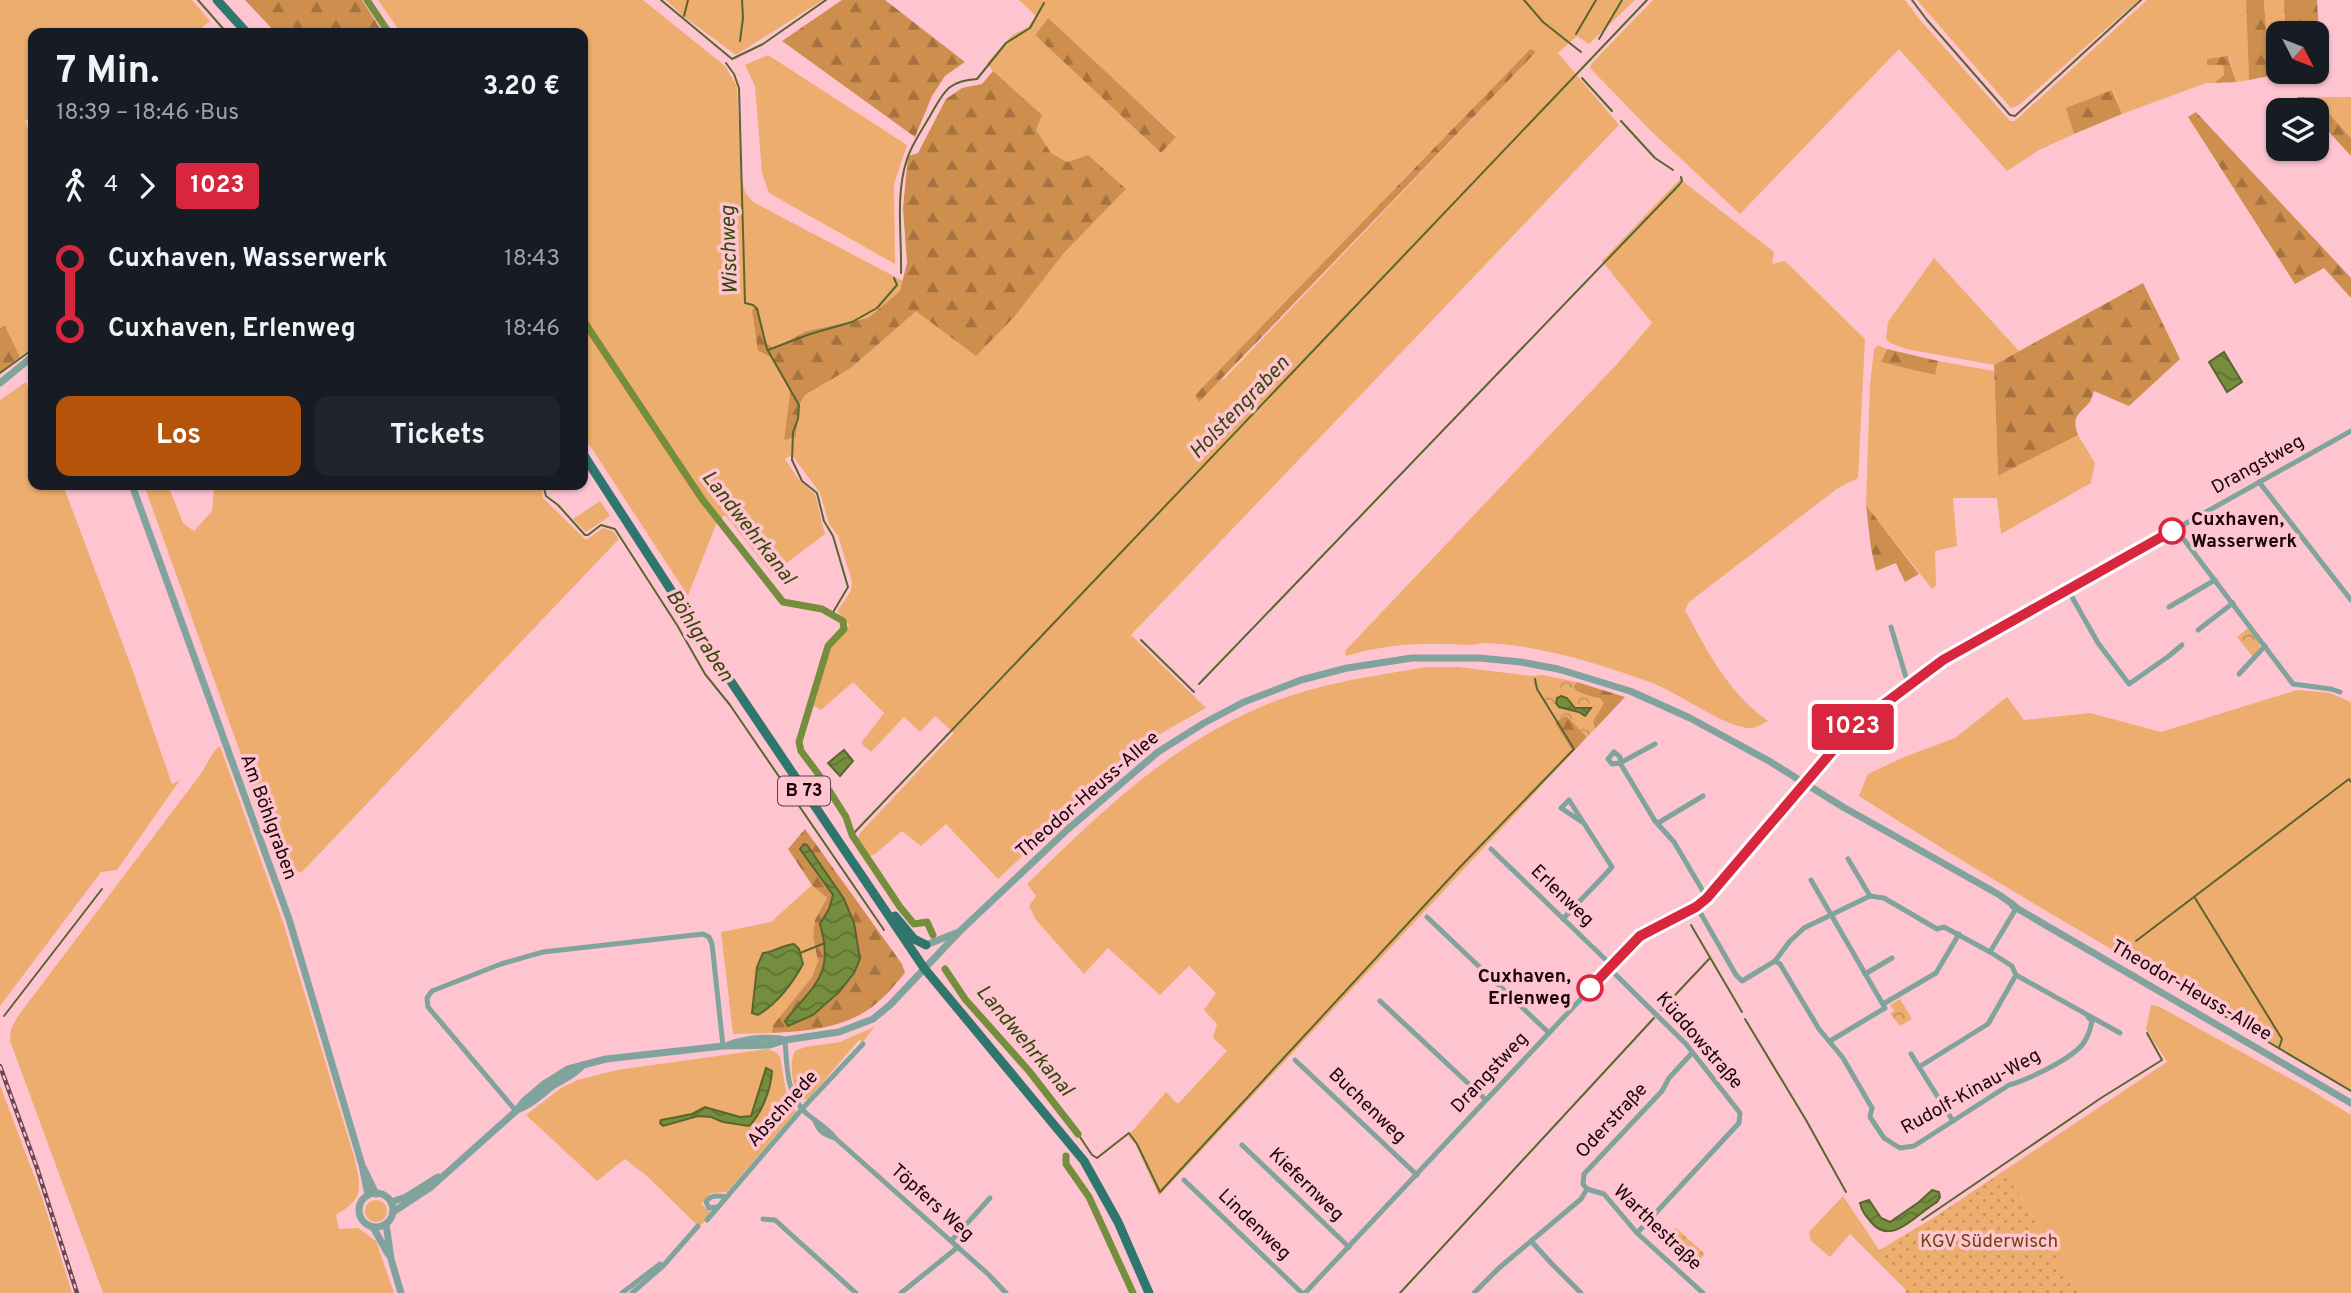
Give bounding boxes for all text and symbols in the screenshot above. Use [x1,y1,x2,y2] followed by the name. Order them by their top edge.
[2266,21,2329,84] north arrow
[2266,21,2329,161] map controls
[56,48,160,97] text: 7 Min.
[483,71,560,104] text: 3.20 €
[2266,98,2329,161] button: layers
[56,99,239,128] text: 18:39 – 18:46 · Bus
[56,167,94,205] icon: walk
[128,167,166,205] icon: forward
[104,171,118,200] text: 4
[190,171,245,201] text: 1023
[715,204,745,295] water label: Wischweg
[108,243,388,276] text: Cuxhaven, Wasserwerk
[504,245,560,274] text: 18:43
[108,313,356,346] text: Cuxhaven, Erlenweg
[504,315,560,344] text: 18:46
[1184,350,1296,465] water label: Holstengraben
[56,396,301,476] button: Los
[315,396,560,476] button: Tickets
[2207,430,2309,500] street label: Drangstweg
[695,465,802,592] water label: Landwehrkanal
[2191,508,2298,554] place label: Cuxhaven, Wasserwerk
[2159,518,2185,544] marker: Cuxhaven, Wasserwerk
[659,585,739,688] water label: Böhlgraben
[1804,704,1902,750] line badge: 1023
[1826,712,1880,742] text: 1023
[1011,726,1165,864] street label: Theodor-Heuss-Allee
[234,751,302,883] street label: Am Böhlgraben
[778,776,830,806] road number: B 73
[1525,860,1599,932] street label: Erlenweg
[2106,935,2276,1047] street label: Theodor-Heuss-Allee
[1478,965,1571,1011] place label: Cuxhaven, Erlenweg
[1577,975,1603,1001] marker: Cuxhaven, Erlenweg
[969,979,1080,1104] water label: Landwehrkanal
[1650,987,1748,1095] street label: Küddowstraße
[1446,1027,1534,1119] street label: Drangstweg
[1897,1044,2045,1140] street label: Rudolf-Kinau-Weg
[1323,1063,1411,1149] street label: Buchenweg
[742,1066,824,1152] street label: Abschnede
[1571,1078,1653,1164] street label: Oderstraße
[1263,1143,1349,1227] street label: Kiefernweg
[885,1159,979,1247] street label: Töpfers Weg
[1608,1180,1706,1276] street label: Warthestraße
[1212,1184,1296,1266] street label: Lindenweg
[1920,1230,2058,1254] park label: KGV Süderwisch

